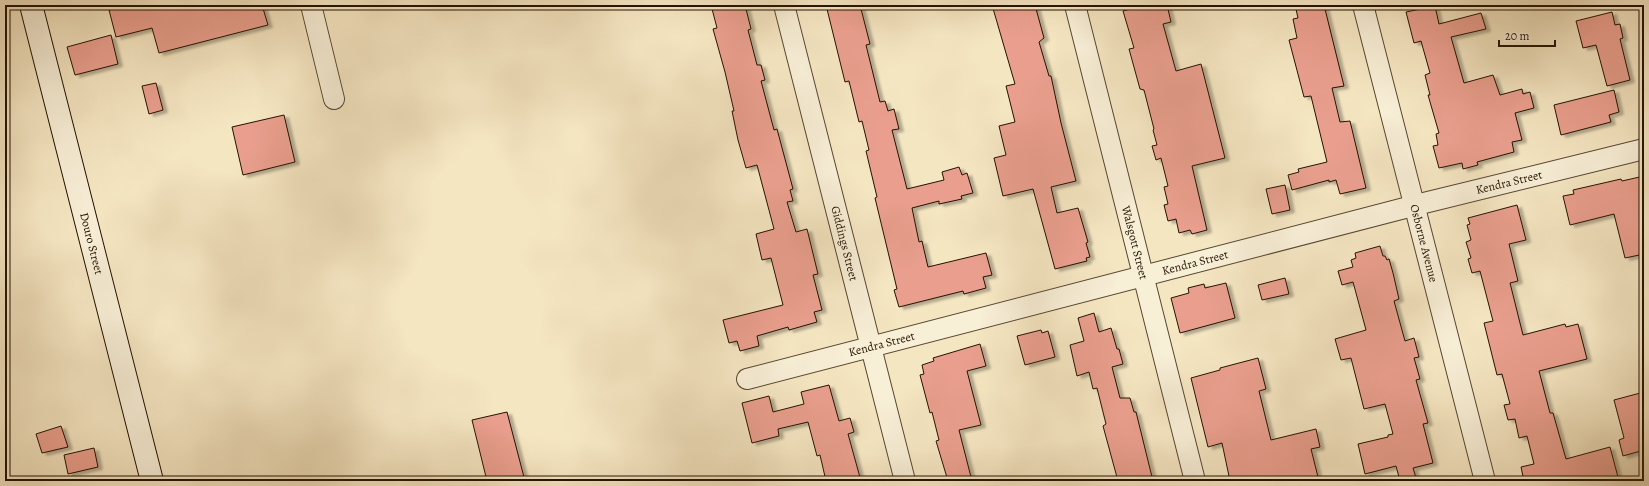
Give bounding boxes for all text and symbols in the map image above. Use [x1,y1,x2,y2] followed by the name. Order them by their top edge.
[1499,22,1555,48] scale bar
[1505,28,1529,44] text: 20 m
[1474,166,1544,198] street label: Kendra Street
[1118,203,1152,281] street label: Walsgott Street
[1406,203,1442,284] street label: Osborne Avenue
[827,204,862,283] street label: Giddings Street
[76,211,107,276] street label: Douro Street
[1160,246,1230,279] street label: Kendra Street
[847,328,916,360] street label: Kendra Street

